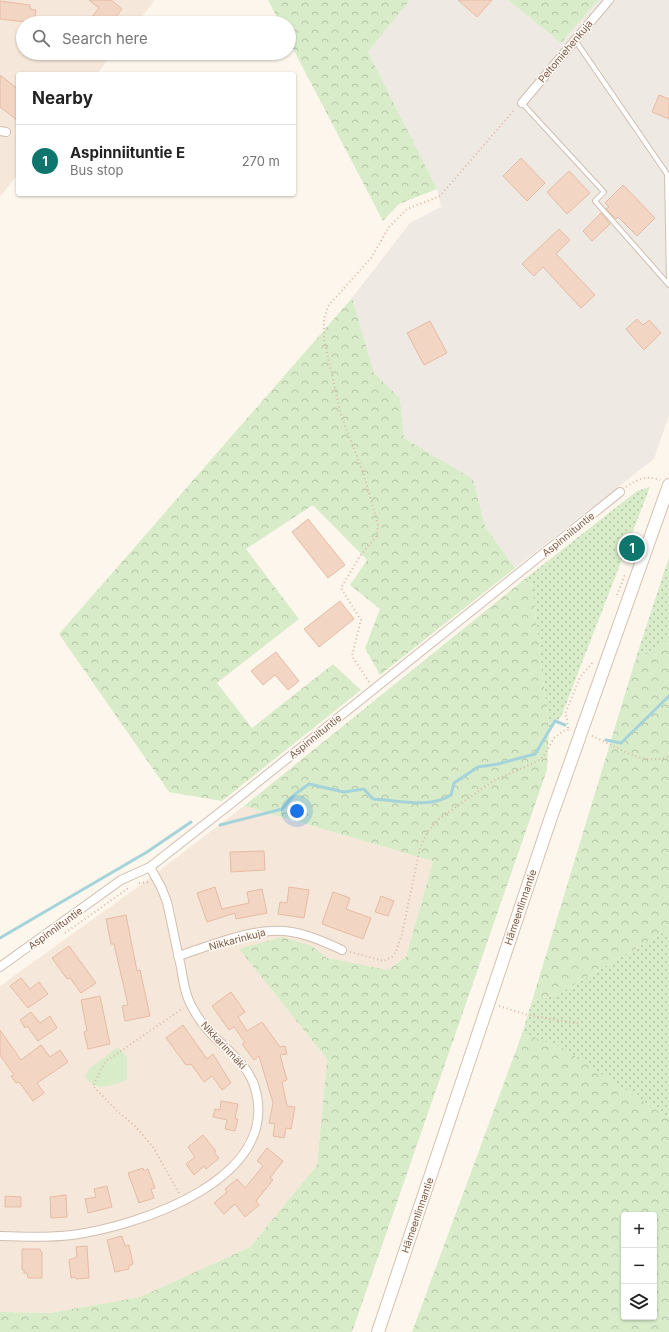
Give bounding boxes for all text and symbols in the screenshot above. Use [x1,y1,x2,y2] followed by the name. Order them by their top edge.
[16,16,296,60] search box
[535,17,595,85] street label: Peltomiehenkuja
[30,27,52,49] icon: search
[62,29,148,48] text: Search here
[32,88,93,108] text: Nearby
[70,143,185,162] text: Aspinniituntie E
[42,153,48,169] text: 1
[242,153,280,169] text: 270 m
[70,162,123,178] text: Bus stop
[539,509,597,559] street label: Aspinniituntie
[619,533,645,563] pin: 1
[286,711,344,761] street label: Aspinniituntie
[287,801,307,821] your location
[501,868,539,946] street label: Hämeenlinnantie
[26,904,85,952] street label: Aspinniituntie
[207,926,267,952] street label: Nikkarinkuja
[199,1019,249,1071] street label: Nikkarinmäki
[398,1176,436,1254] street label: Hämeenlinnantie
[621,1212,657,1320] map controls
[621,1212,657,1248] button: +
[621,1248,657,1284] button: −
[621,1284,657,1320] button: layers

